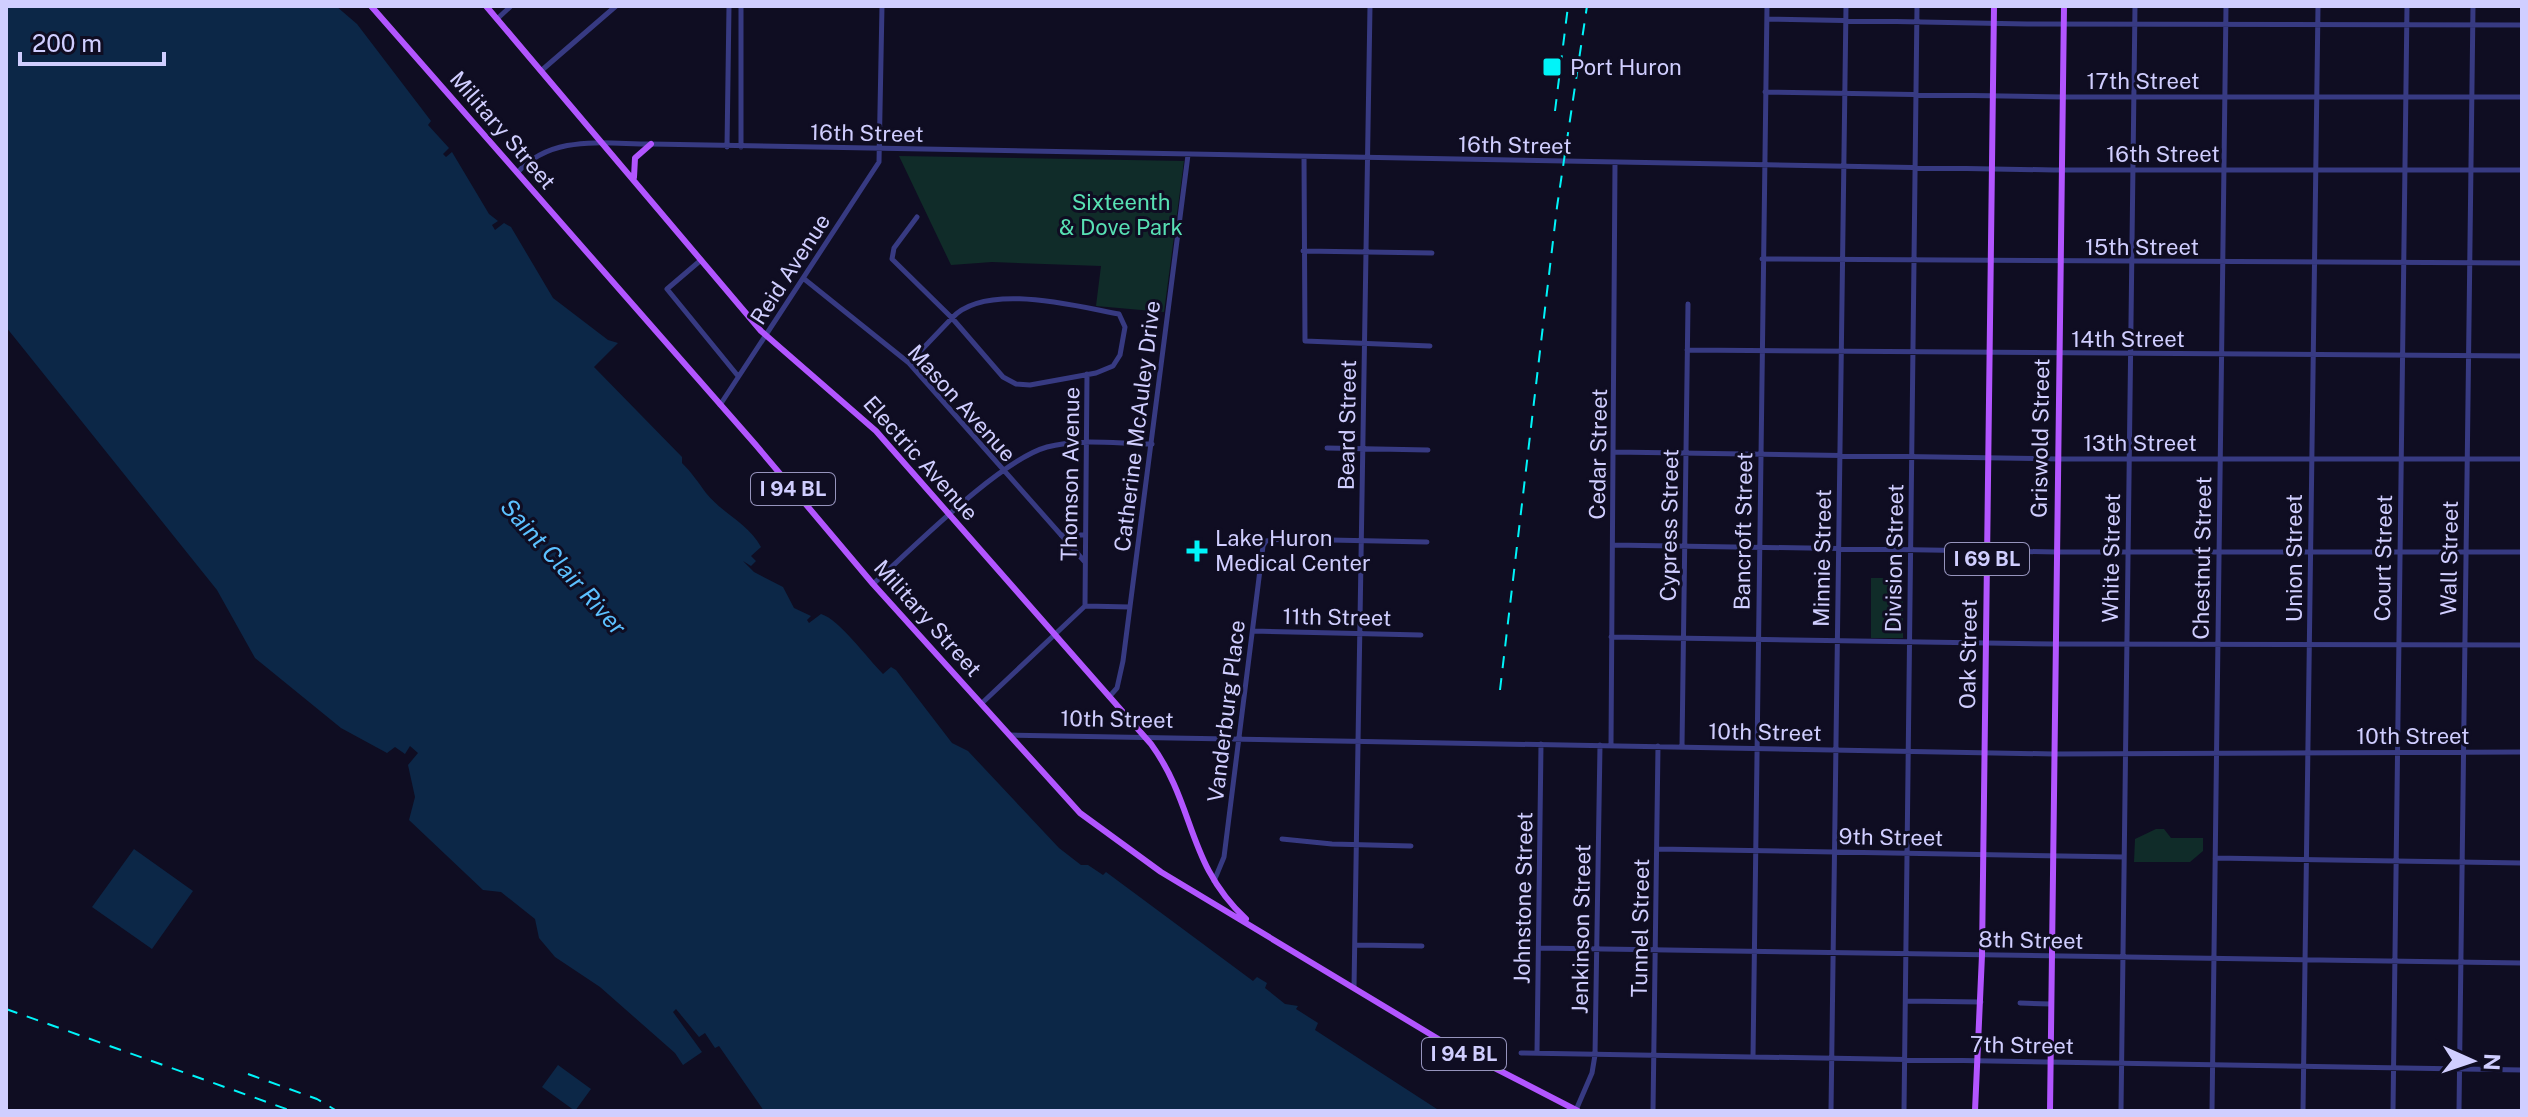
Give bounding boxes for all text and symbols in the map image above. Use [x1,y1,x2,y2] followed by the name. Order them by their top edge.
[20,16,164,66] scale bar
[32,29,102,57] text: 200 m
[1570,54,1682,80] place label: Port Huron
[1541,56,1563,78] marker: Port Huron
[445,66,561,194] street label: Military Street
[2086,68,2200,94] street label: 17th Street
[810,119,924,147] street label: 16th Street
[1458,131,1572,159] street label: 16th Street
[2106,141,2220,167] street label: 16th Street
[1059,189,1183,240] park label: Sixteenth & Dove Park
[745,209,835,329] street label: Reid Avenue
[2085,234,2199,260] street label: 15th Street
[1109,299,1165,553] street label: Catherine McAuley Drive
[2071,326,2185,352] street label: 14th Street
[903,339,1021,467] street label: Mason Avenue
[2026,358,2054,518] street label: Griswold Street
[1333,360,1361,490] street label: Beard Street
[1055,387,1085,561] street label: Thomson Avenue
[1584,388,1612,520] street label: Cedar Street
[858,390,984,526] street label: Electric Avenue
[2083,430,2197,456] street label: 13th Street
[1655,448,1683,602] street label: Cypress Street
[1729,452,1757,610] street label: Bancroft Street
[751,473,835,505] road number: I 94 BL
[2188,476,2216,640] street label: Chestnut Street
[1880,483,1908,633] street label: Division Street
[1808,489,1836,627] street label: Minnie Street
[495,492,633,641] water label: Saint Clair River
[2097,493,2125,623] street label: White Street
[2281,494,2307,622] street label: Union Street
[2369,494,2397,622] street label: Court Street
[2435,500,2463,616] street label: Wall Street
[1215,525,1371,576] place label: Lake Huron Medical Center
[1186,540,1208,562] marker: Lake Huron Medical Center
[1945,543,2029,575] road number: I 69 BL
[869,554,987,682] street label: Military Street
[1954,599,1982,709] street label: Oak Street
[1282,603,1392,631] street label: 11th Street
[1202,618,1250,804] street label: Vanderburg Place
[1060,705,1174,733] street label: 10th Street
[1708,718,1822,746] street label: 10th Street
[2356,723,2470,749] street label: 10th Street
[1508,812,1538,984] street label: Johnstone Street
[1838,823,1944,851] street label: 9th Street
[1567,844,1595,1014] street label: Jenkinson Street
[1626,858,1654,998] street label: Tunnel Street
[1978,926,2084,954] street label: 8th Street
[2432,1021,2512,1101] north arrow
[1970,1031,2074,1059] street label: 7th Street
[1422,1038,1506,1070] road number: I 94 BL
[2479,1053,2505,1071] text: N

